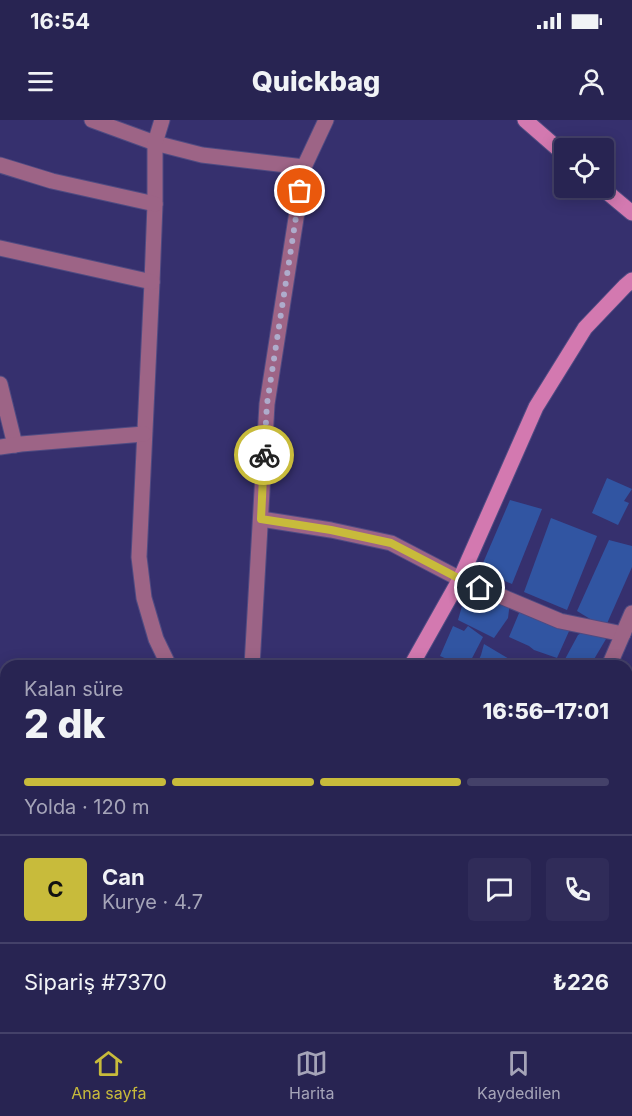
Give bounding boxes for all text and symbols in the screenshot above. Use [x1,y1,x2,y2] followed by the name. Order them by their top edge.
[30,8,90,34] text: 16:54
[24,65,57,98] icon: menu
[252,65,380,98] text: Quickbag
[575,65,608,98] icon: person
[554,138,614,198] map controls
[554,138,614,198] button: locate
[274,165,325,216] pin
[283,174,316,207] icon: bag
[234,425,294,485] courier
[248,439,281,472] icon: bike
[454,562,505,613] pin
[463,571,496,604] icon: home
[24,677,123,701] text: Kalan süre
[482,698,609,724] text: 16:56–17:01
[24,700,105,747] text: 2 dk
[24,795,149,819] text: Yolda · 120 m
[468,858,531,921] button: chat
[546,858,609,921] button: phone
[102,864,145,890] text: Can
[47,876,64,902] text: C
[102,890,203,914] text: Kurye · 4.7
[24,969,167,995] text: Sipariş #7370
[553,969,609,995] text: ₺226
[71,1047,146,1103] tab: Ana sayfa
[289,1047,334,1103] tab: Harita
[477,1047,561,1103] tab: Kaydedilen

